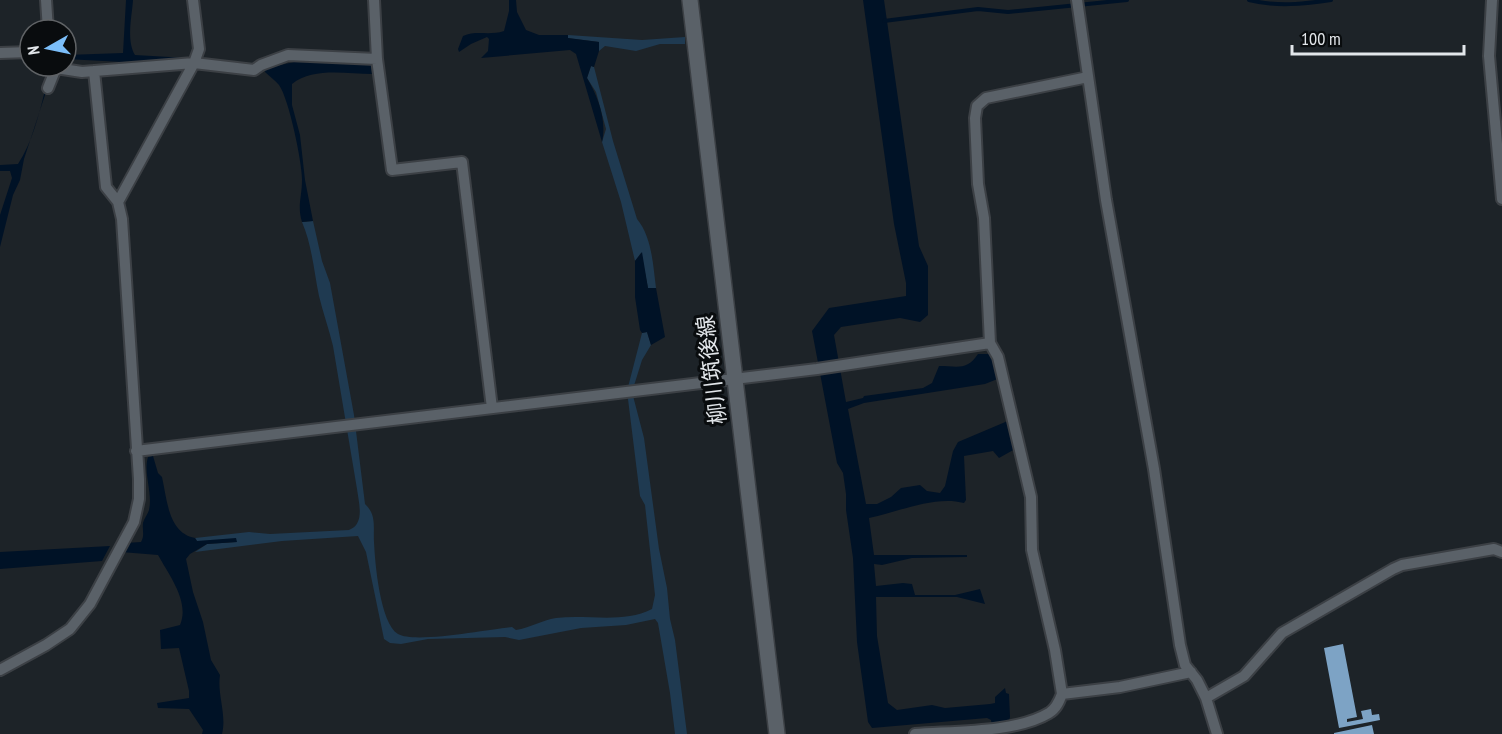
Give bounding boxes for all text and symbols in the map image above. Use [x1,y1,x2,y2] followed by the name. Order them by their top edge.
[18,18,78,78] north arrow
[1292,18,1464,56] scale bar
[1301,27,1341,50] text: 100 m
[23,45,44,56] text: N
[690,314,732,426] street label: 柳川筑後線

